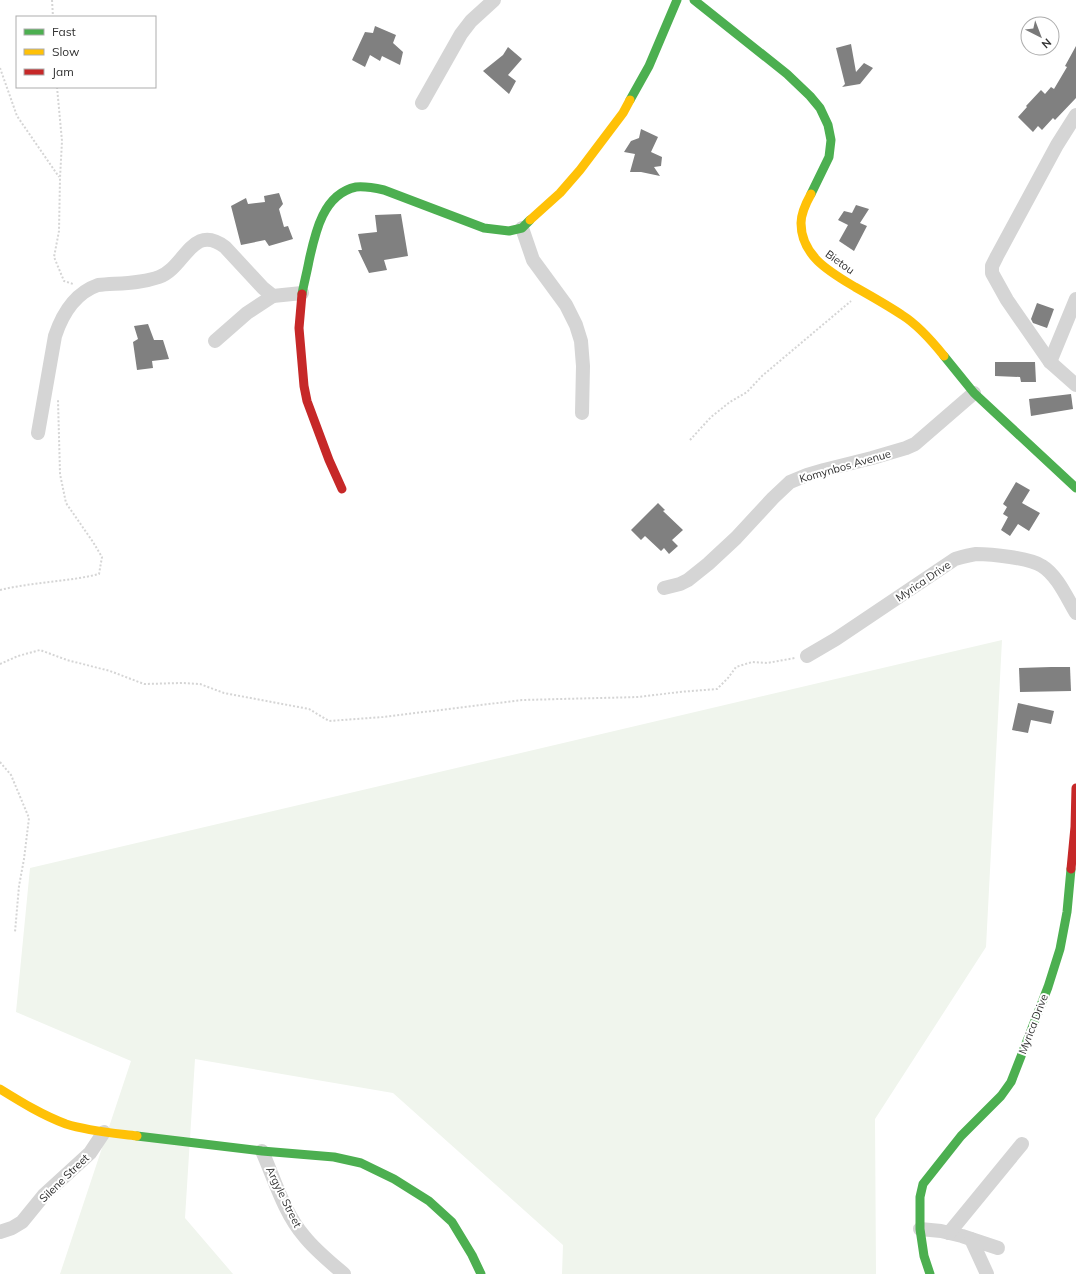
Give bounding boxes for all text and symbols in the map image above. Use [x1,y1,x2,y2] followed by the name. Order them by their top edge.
[16,16,156,88] legend
[1020,16,1060,56] north arrow
[52,24,76,39] text: Fast
[1039,35,1054,51] text: N
[52,44,80,59] text: Slow
[52,64,74,79] text: Jam
[823,247,857,277] street label: Bietou
[798,446,892,486] street label: Komynbos Avenue
[893,557,953,605] street label: Myrica Drive
[1015,992,1051,1056] street label: Myrica Drive
[36,1151,92,1205] street label: Silene Street
[263,1164,305,1230] street label: Argyle Street

